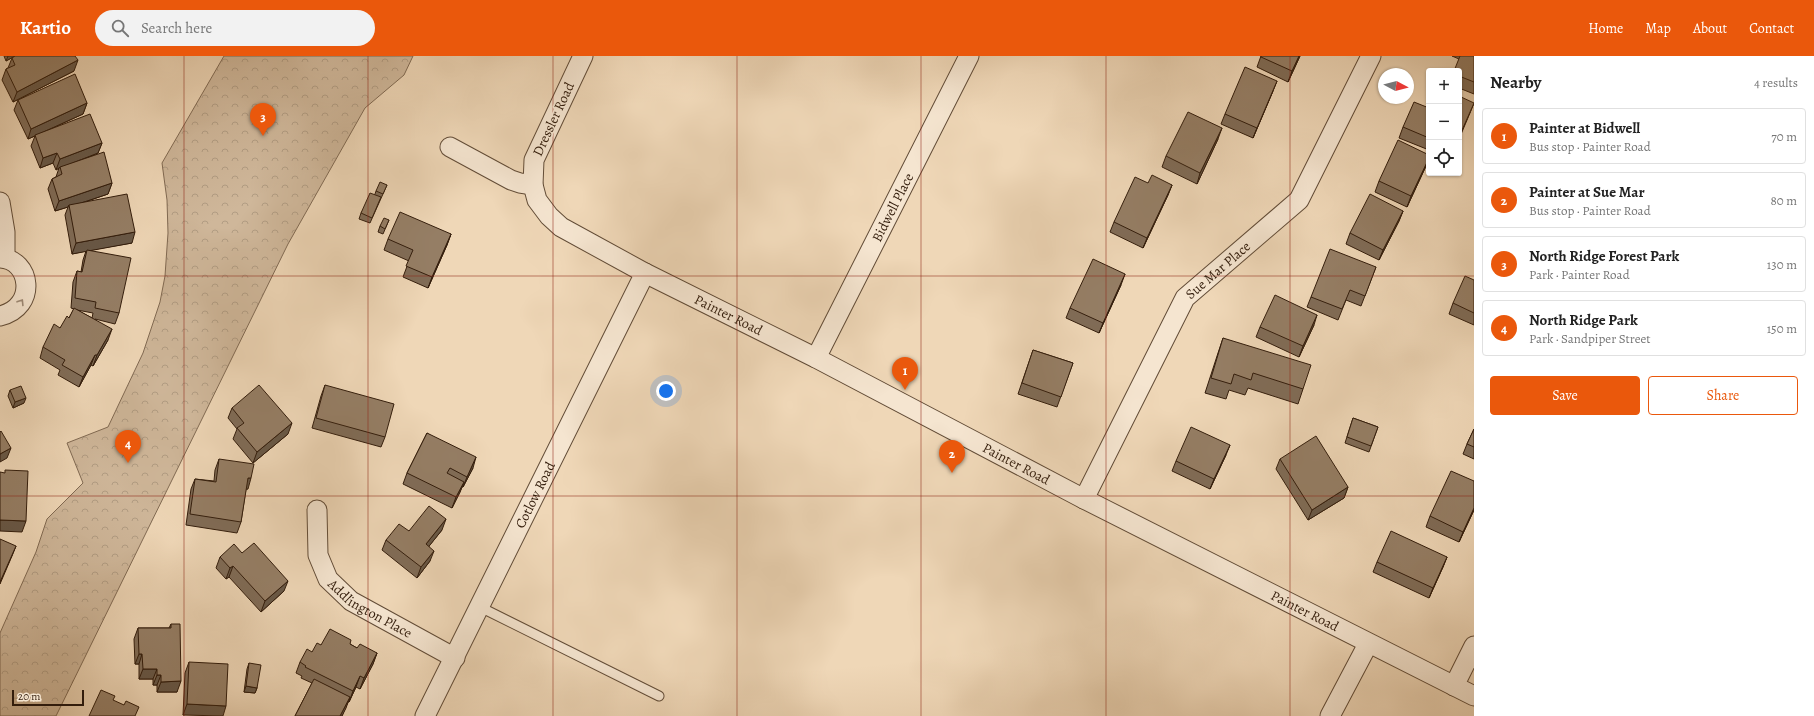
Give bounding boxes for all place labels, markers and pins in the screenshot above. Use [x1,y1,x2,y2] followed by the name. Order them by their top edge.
[250,103,276,136] pin: 3
[892,357,918,390] pin: 1
[115,430,141,463] pin: 4
[939,440,965,473] pin: 2

